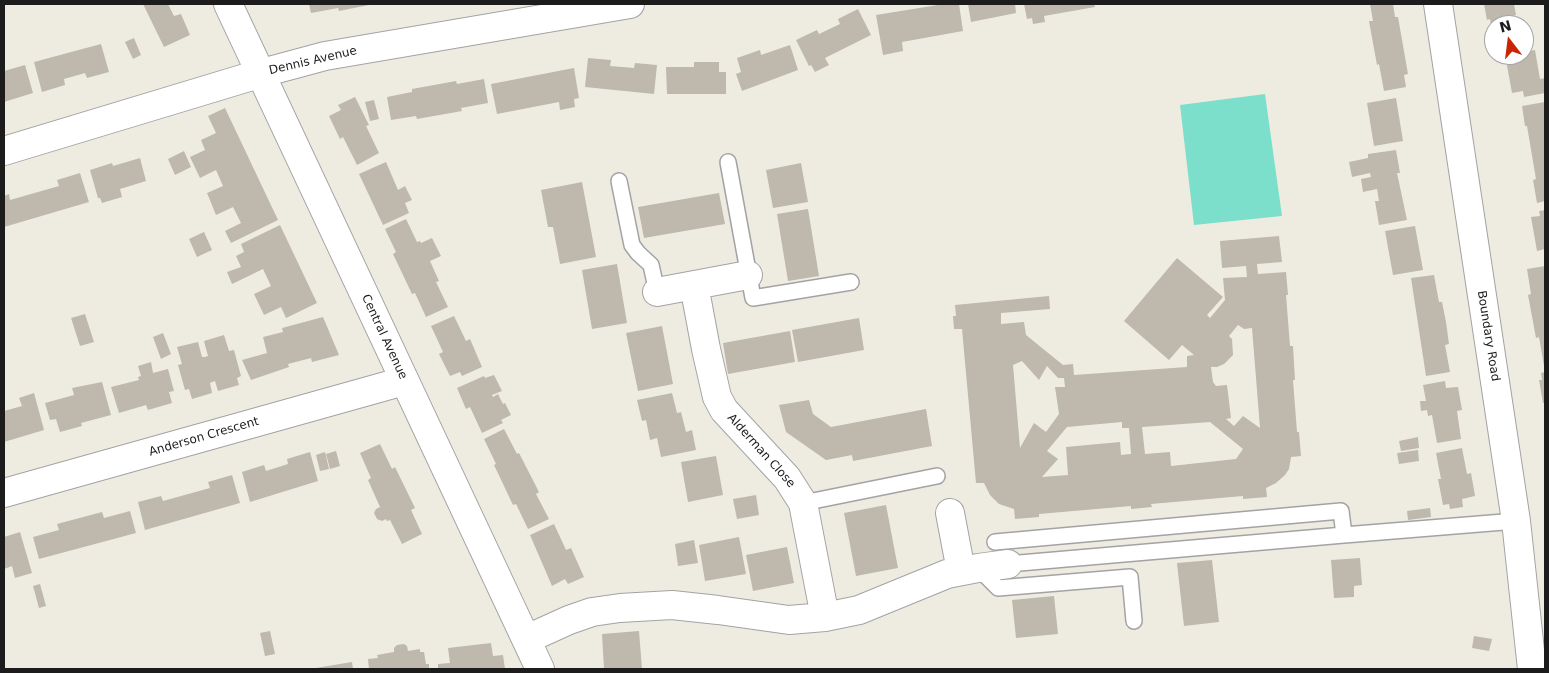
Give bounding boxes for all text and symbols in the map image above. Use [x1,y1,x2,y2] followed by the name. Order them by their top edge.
[1484,15,1534,65] north arrow
[1498,17,1513,36] text: N
[268,44,358,78] street label: Dennis Avenue
[1474,290,1502,382] street label: Boundary Road
[358,292,410,382] street label: Central Avenue
[724,411,798,491] street label: Alderman Close
[147,414,261,460] street label: Anderson Crescent

